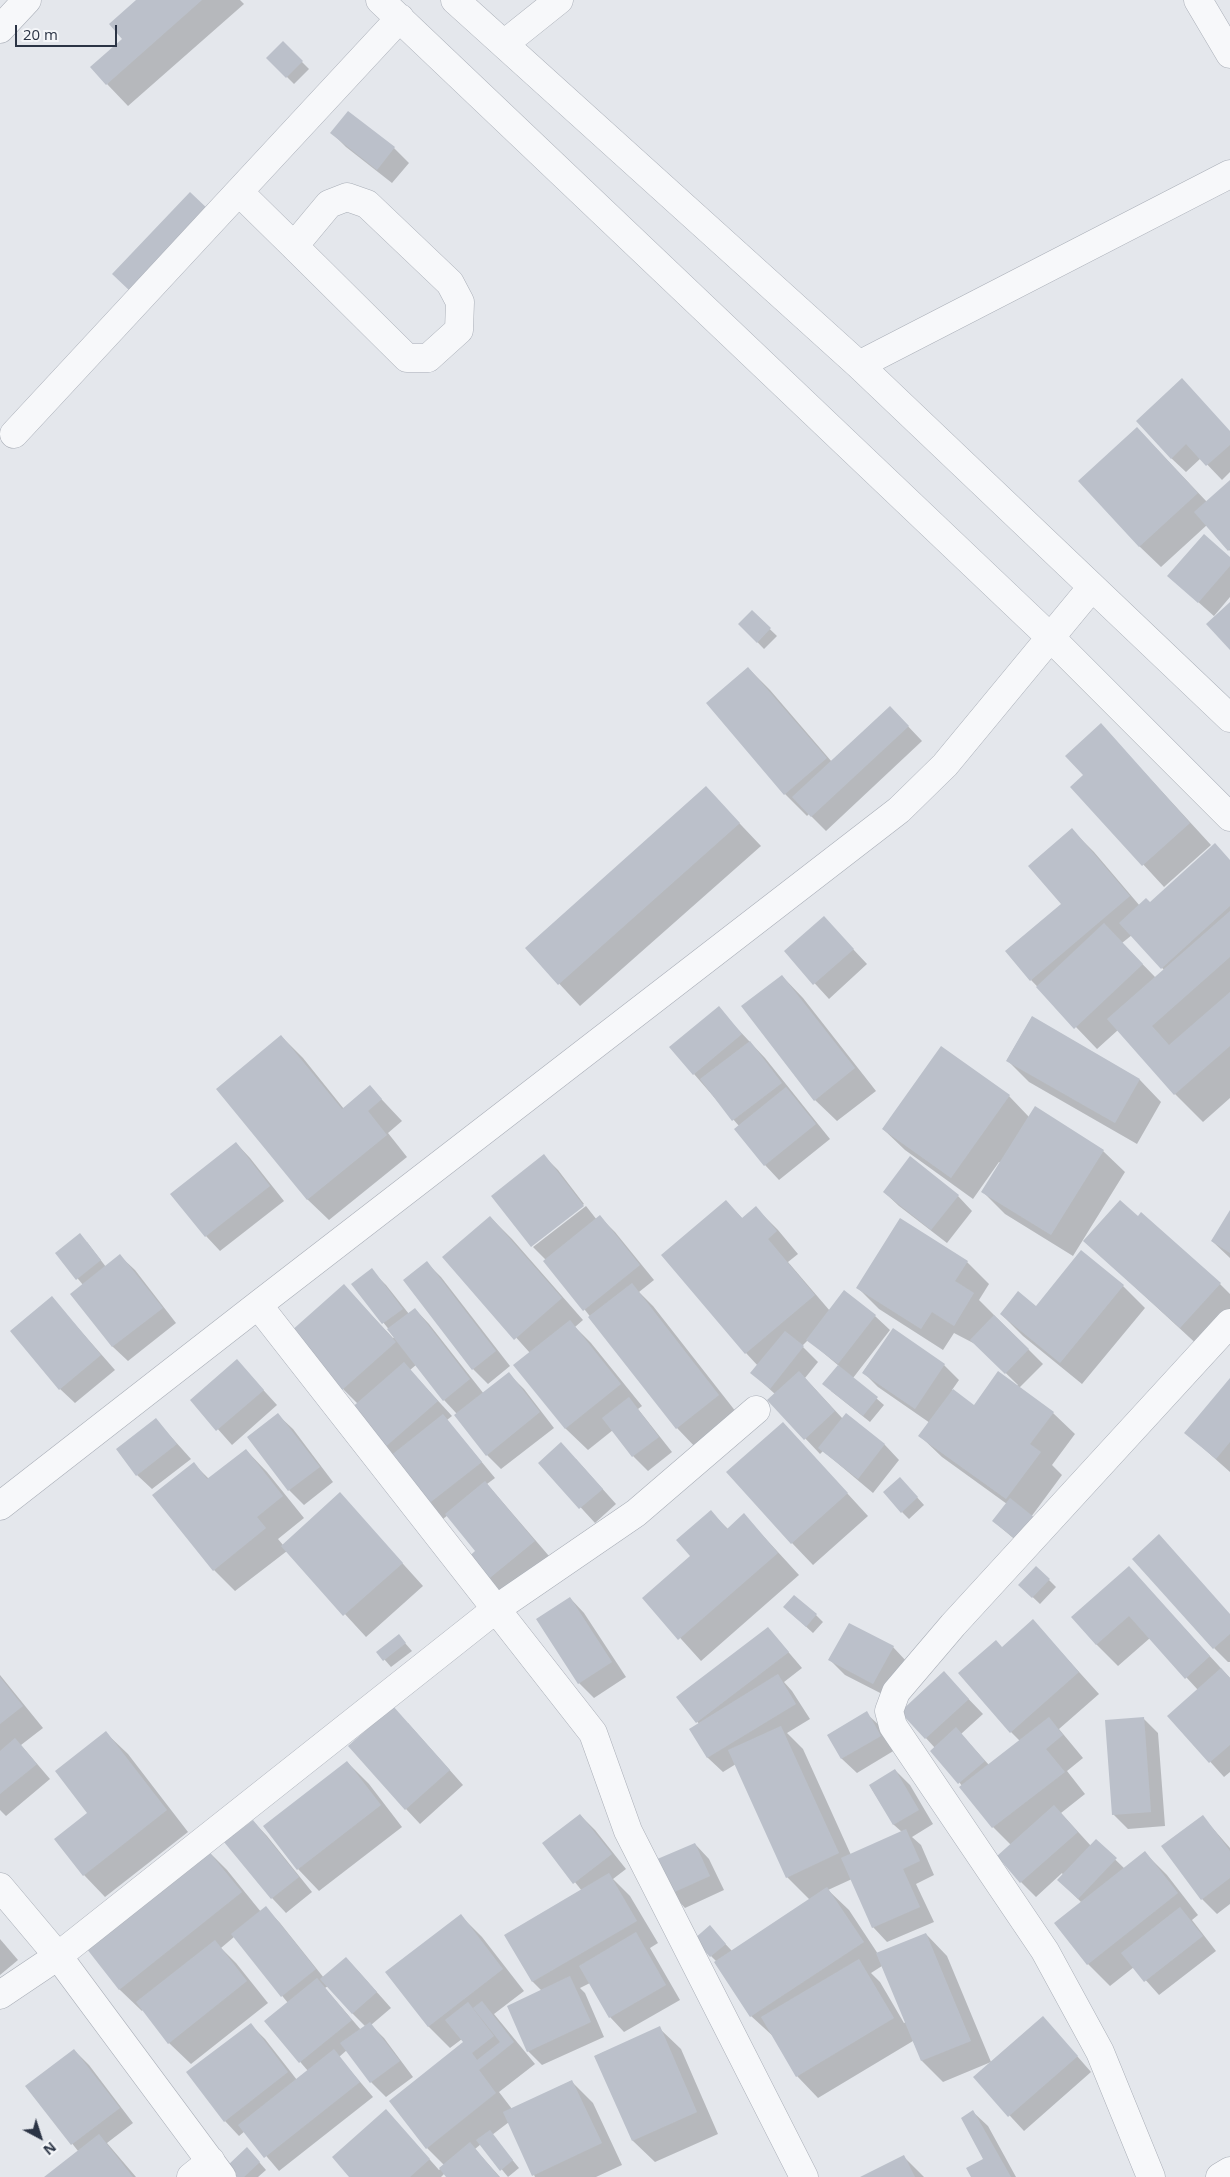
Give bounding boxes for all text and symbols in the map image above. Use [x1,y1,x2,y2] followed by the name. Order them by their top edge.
[18,15,120,47] scale bar
[23,24,58,44] text: 20 m
[15,2112,65,2162] north arrow
[39,2138,60,2160] text: N

